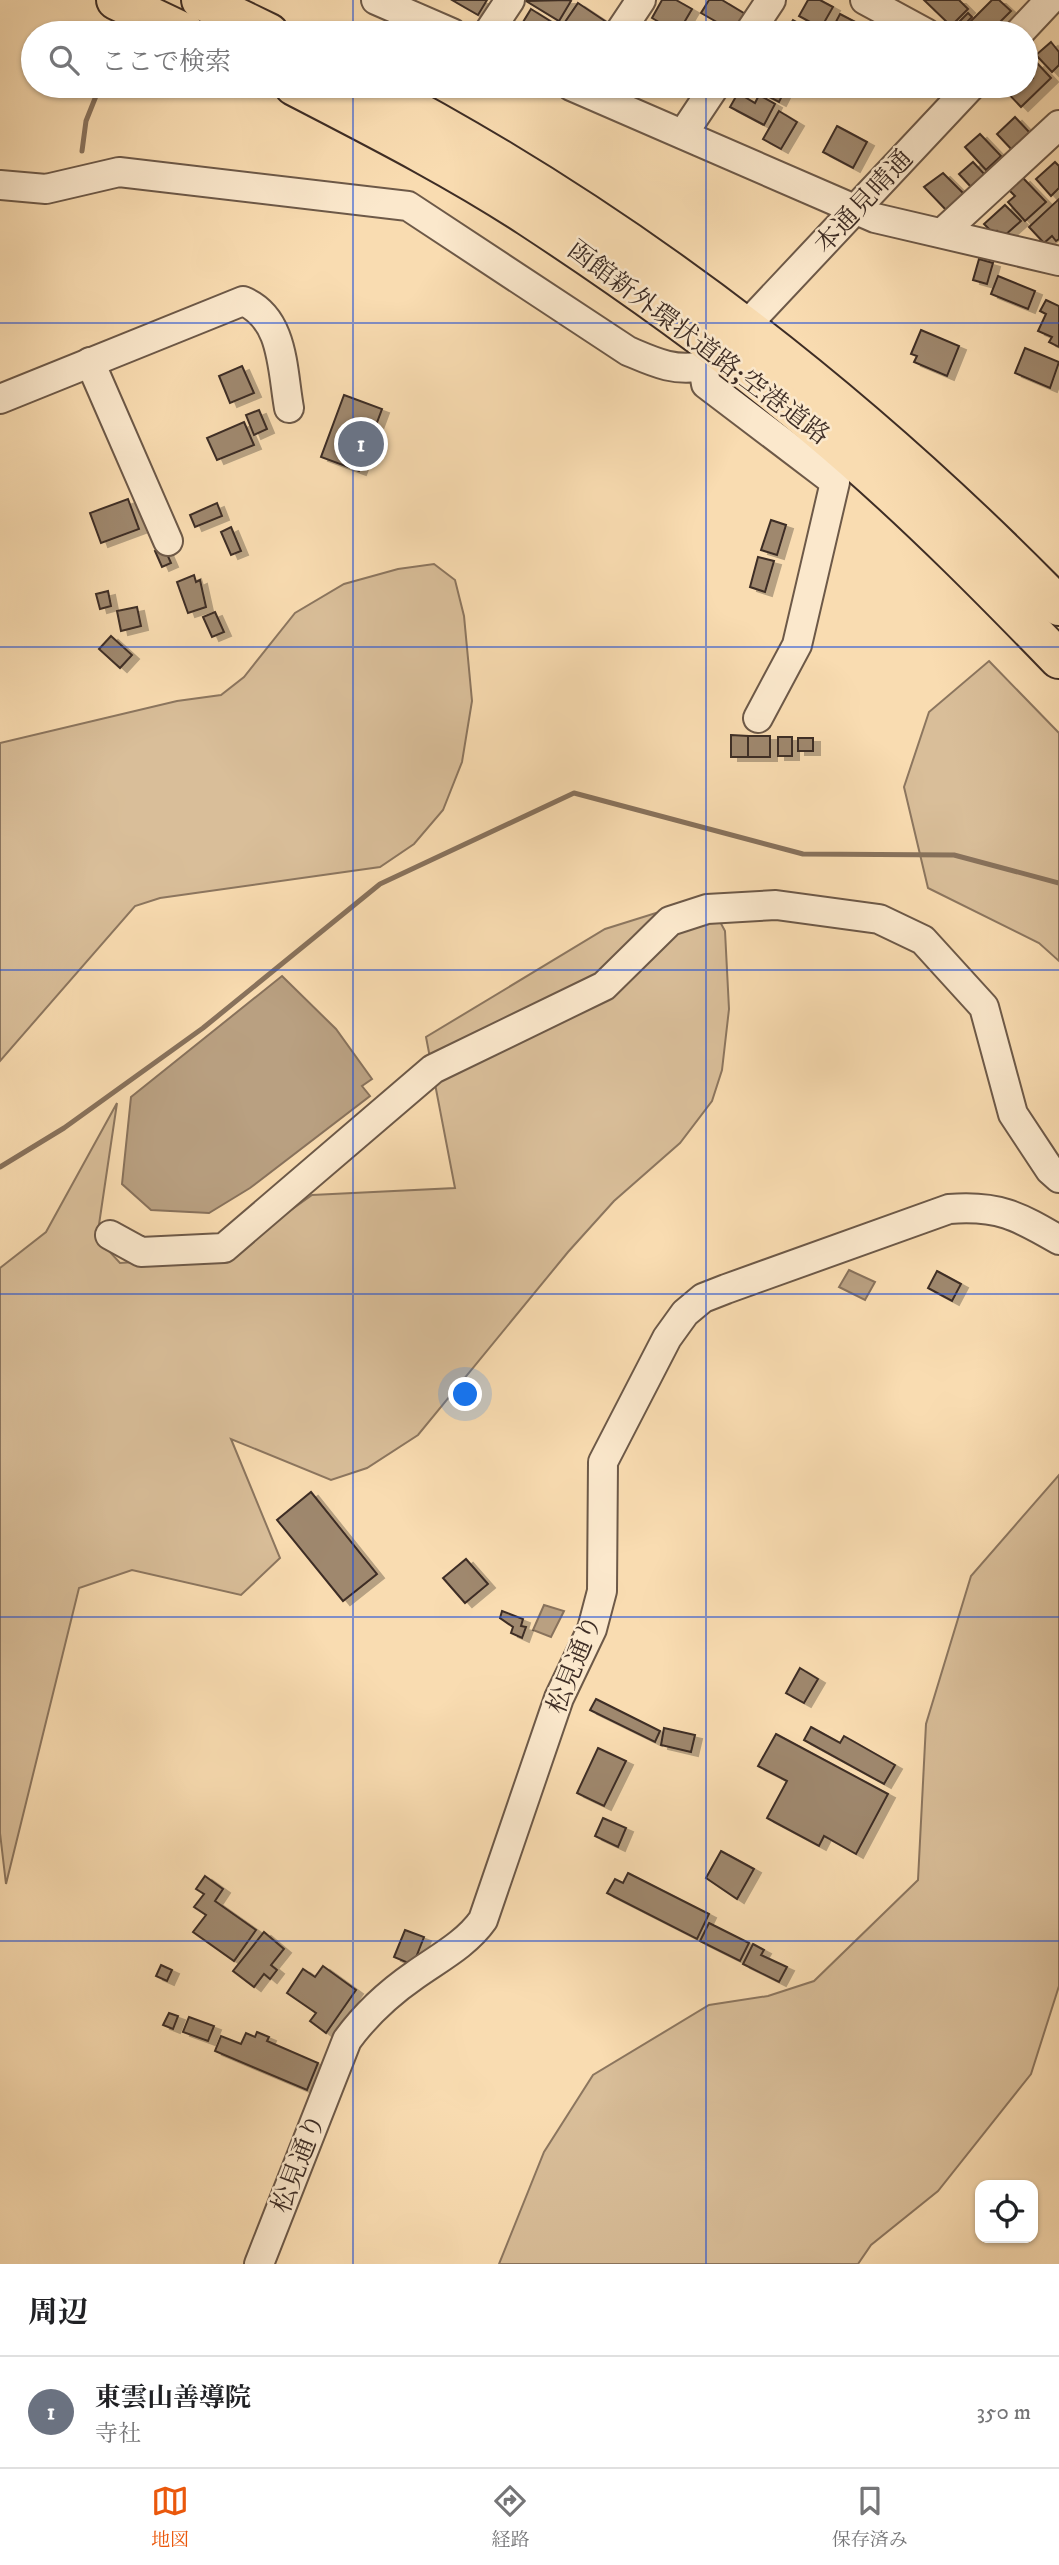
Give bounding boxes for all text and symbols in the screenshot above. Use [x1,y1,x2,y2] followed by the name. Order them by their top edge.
[21,21,1038,98] search box
[45,41,83,79] icon: search
[101,46,231,79] text: ここで検索
[808,143,920,261] street label: 本通見晴通
[561,234,836,453] street label: 函館新外環状道路;空港道路
[338,418,384,470] pin: 1
[448,1377,482,1411] your location
[541,1610,610,1719] street label: 松見通り
[265,2109,333,2218] street label: 松見通り
[975,2180,1038,2243] map controls
[975,2180,1038,2243] button: locate
[28,2295,88,2332] text: 周辺
[95,2382,251,2415] text: 東雲山善導院
[47,2398,55,2427] text: 1
[976,2398,1031,2427] text: 350 m
[95,2420,141,2449] text: 寺社
[151,2482,189,2552] tab: 地図
[491,2482,530,2552] tab: 経路
[832,2482,908,2552] tab: 保存済み

